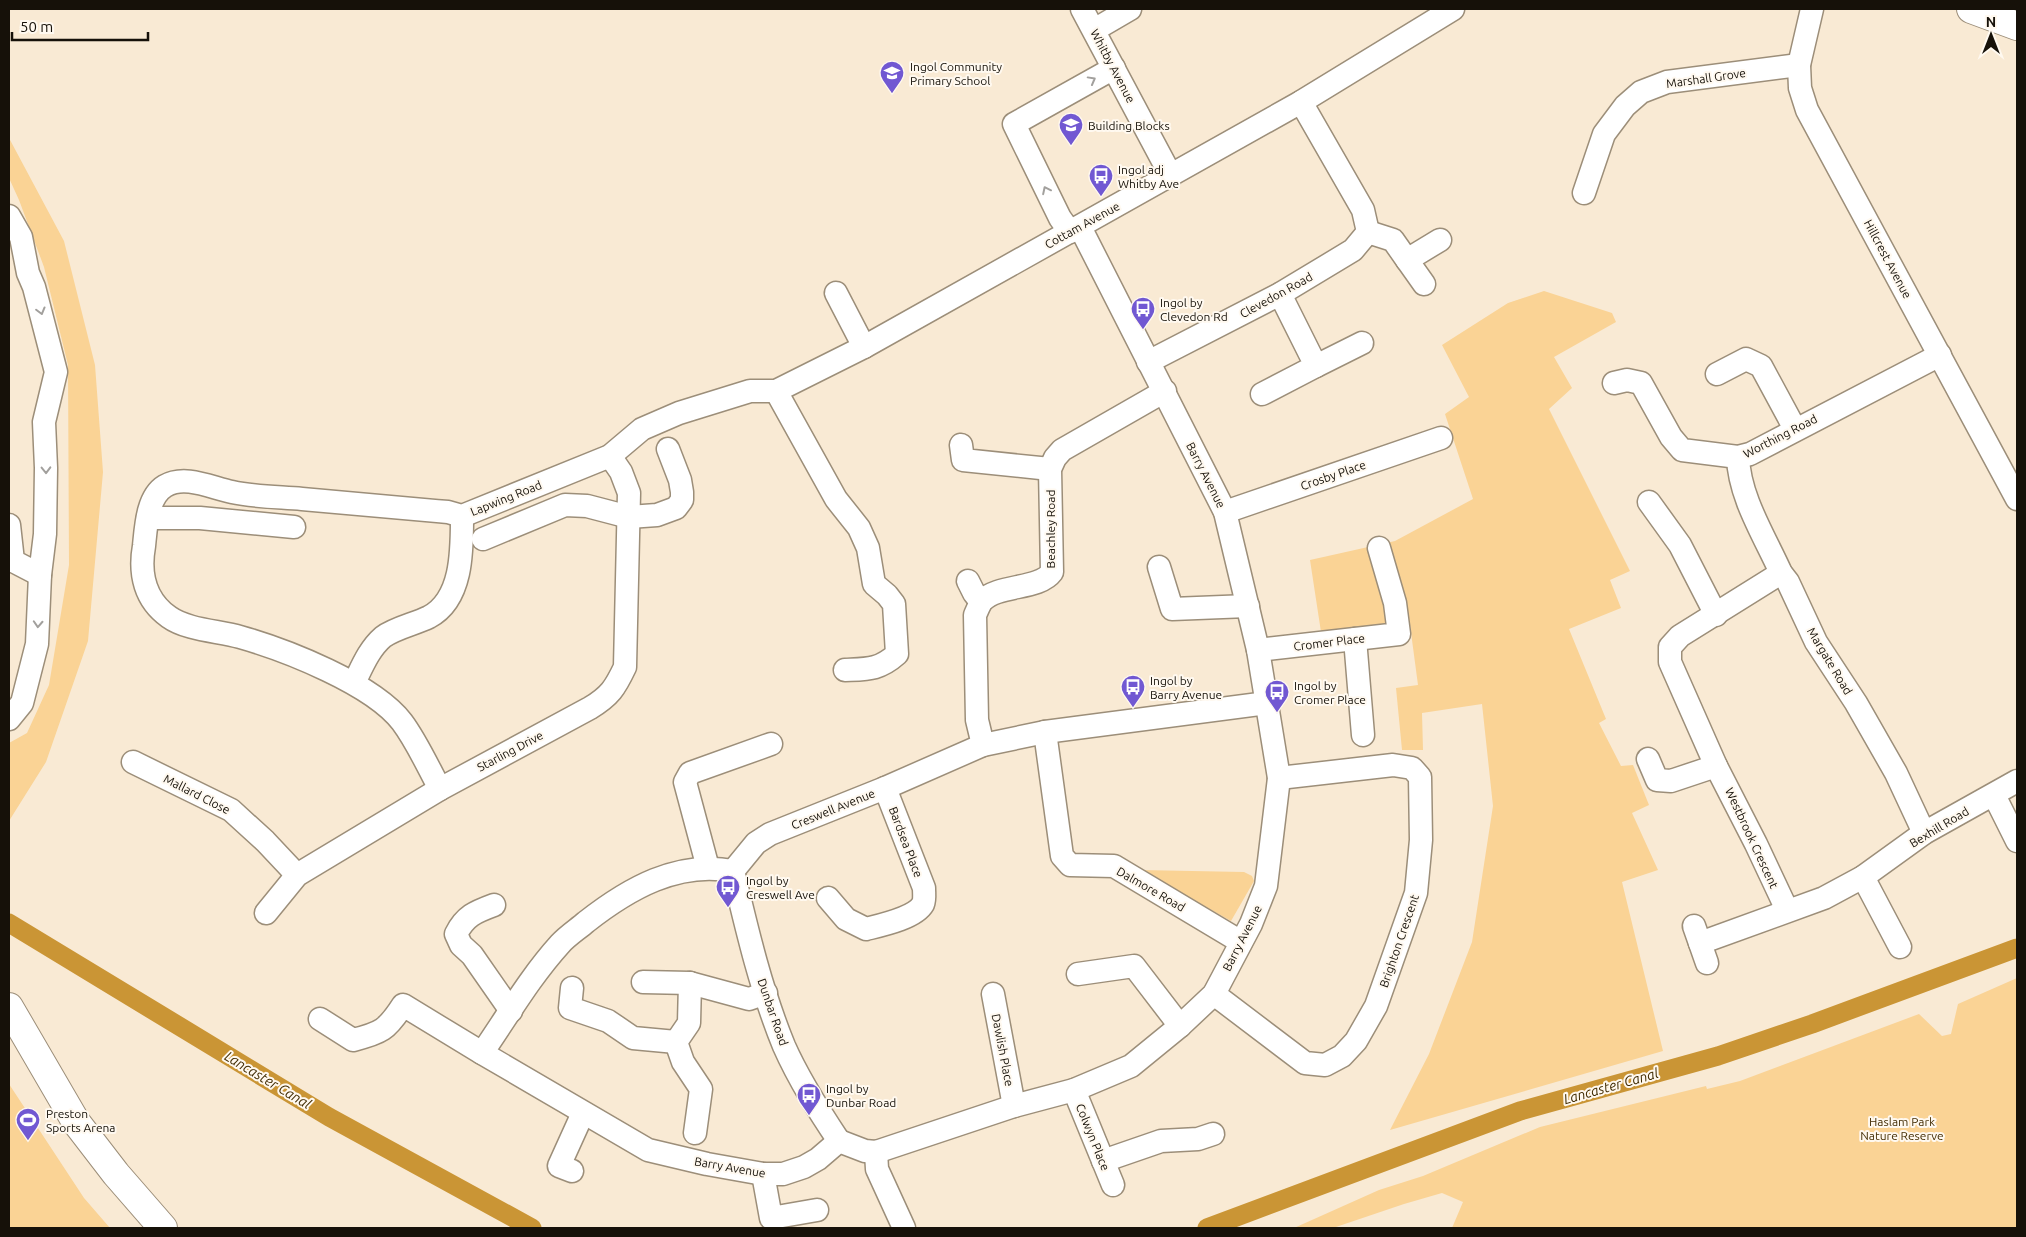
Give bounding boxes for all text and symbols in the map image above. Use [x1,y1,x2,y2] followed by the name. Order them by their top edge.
[12,10,149,42] scale bar
[1966,10,2016,60] north arrow
[1986,14,1996,30] text: N
[20,18,53,35] text: 50 m
[1088,27,1138,105] street label: Whitby Avenue
[879,60,905,94] school or university icon: Ingol Community Primary School
[910,60,1002,87] place label: Ingol Community Primary School
[1665,66,1747,90] street label: Marshall Grove
[1087,77,1096,87] one-way arrow
[1058,112,1084,146] school or university icon: Building Blocks
[1088,119,1170,132] place label: Building Blocks
[1088,163,1114,197] bus stop icon: Ingol adj Whitby Ave
[1118,163,1179,190] place label: Ingol adj Whitby Ave
[1042,186,1053,195] one-way arrow
[1042,199,1122,251] street label: Cottam Avenue
[1862,217,1914,301] street label: Hillcrest Avenue
[1237,270,1315,320] street label: Clevedon Road
[1130,296,1156,330] bus stop icon: Ingol by Clevedon Rd
[1160,296,1228,323] place label: Ingol by Clevedon Rd
[35,306,45,314] one-way arrow
[1741,412,1819,460] street label: Worthing Road
[1184,440,1228,510] street label: Barry Avenue
[1299,458,1367,492] street label: Crosby Place
[41,466,51,474] one-way arrow
[468,478,544,518] street label: Lapwing Road
[1044,490,1057,568] street label: Beachley Road
[32,620,43,628] one-way arrow
[1805,625,1855,697] street label: Margate Road
[1293,631,1365,653] street label: Cromer Place
[1120,674,1146,708] bus stop icon: Ingol by Barry Avenue
[1150,674,1222,701] place label: Ingol by Barry Avenue
[1264,679,1290,713] bus stop icon: Ingol by Cromer Place
[1294,679,1366,706] place label: Ingol by Cromer Place
[475,728,545,774] street label: Starling Drive
[162,772,232,816] street label: Mallard Close
[789,786,877,832] street label: Creswell Avenue
[1723,786,1781,891] street label: Westbrook Crescent
[1907,804,1971,850] street label: Bexhill Road
[887,805,925,879] street label: Bardsea Place
[1115,864,1187,914] street label: Dalmore Road
[715,874,741,908] bus stop icon: Ingol by Creswell Ave
[746,874,815,901] place label: Ingol by Creswell Ave
[1377,892,1421,989] street label: Brighton Crescent
[1220,903,1264,973] street label: Barry Avenue
[755,977,791,1047] street label: Dunbar Road
[990,1013,1016,1087] street label: Dawlish Place
[222,1048,314,1112] water label: Lancaster Canal
[1562,1065,1660,1107] water label: Lancaster Canal
[796,1082,822,1116] bus stop icon: Ingol by Dunbar Road
[826,1082,896,1109] place label: Ingol by Dunbar Road
[1074,1102,1112,1172] street label: Colwyn Place
[15,1107,41,1141] sports icon: Preston Sports Arena
[46,1107,116,1134] place label: Preston Sports Arena
[1860,1115,1944,1142] park label: Haslam Park Nature Reserve
[693,1154,767,1180] street label: Barry Avenue

